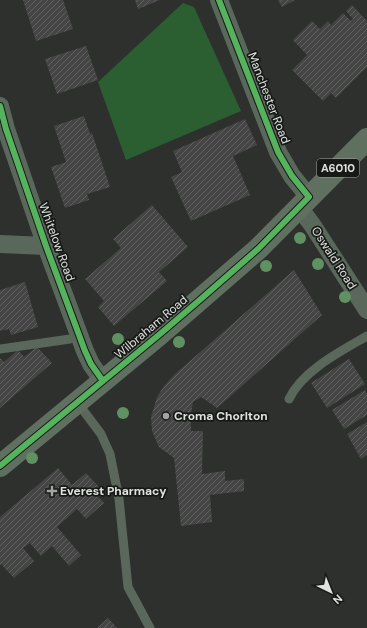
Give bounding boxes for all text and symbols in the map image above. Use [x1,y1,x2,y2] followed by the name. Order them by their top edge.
[244,50,294,146] street label: Manchester Road
[317,159,359,177] road number: A6010
[35,200,79,284] street label: Whitelow Road
[308,223,360,293] street label: Oswald Road
[111,292,191,362] street label: Wilbraham Road
[174,408,268,424] place label: Croma Chorlton
[161,411,171,421] marker: Croma Chorlton
[60,483,167,499] place label: Everest Pharmacy
[47,486,57,496] marker: Everest Pharmacy
[311,572,351,612] north arrow
[330,591,346,607] text: N

